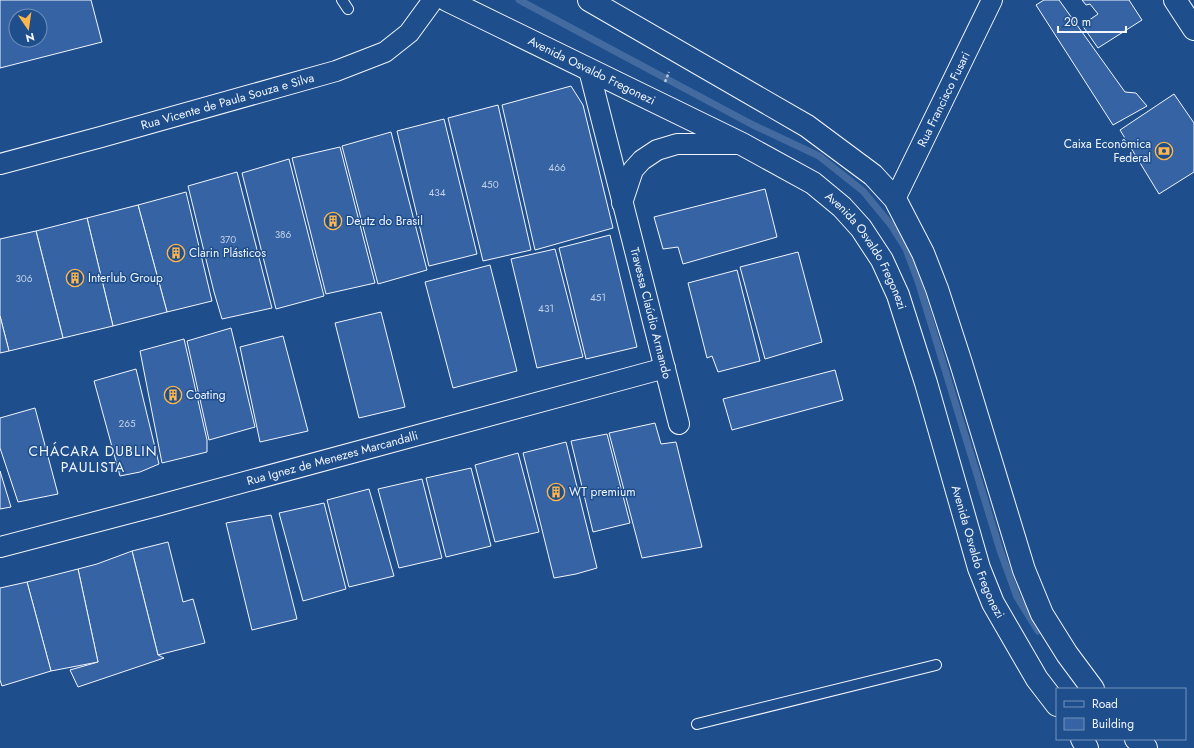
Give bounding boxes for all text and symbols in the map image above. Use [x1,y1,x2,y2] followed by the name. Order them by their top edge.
[8,8,48,48] north arrow
[1058,8,1126,34] scale bar
[1064,13,1091,31] text: 20 m
[24,29,36,47] text: N
[525,32,658,109] street label: Avenida Osvaldo Fregonezi
[913,49,975,150] street label: Rua Francisco Fusari
[139,69,316,134] street label: Rua Vicente de Paula Souza e Silva
[1064,135,1151,167] place label: Caixa Econômica Federal
[1154,141,1174,161] bank icon: Caixa Econômica Federal
[548,160,566,175] house number: 466
[481,177,499,192] house number: 450
[428,185,446,200] house number: 434
[821,187,911,312] street label: Avenida Osvaldo Fregonezi
[323,211,343,231] building icon: Deutz do Brasil
[346,212,423,230] place label: Deutz do Brasil
[275,227,292,242] house number: 386
[220,232,236,247] house number: 370
[166,243,186,263] building icon: Clarin Plásticos
[189,244,266,262] place label: Clarin Plásticos
[625,246,676,381] street label: Travessa Claúdio Armando
[65,268,85,288] building icon: Interlub Group
[88,269,163,287] place label: Interlub Group
[15,271,33,286] house number: 306
[590,290,606,305] house number: 451
[538,301,554,316] house number: 431
[163,385,183,405] building icon: Coating
[186,386,226,404] place label: Coating
[118,416,136,431] house number: 265
[245,426,420,490] street label: Rua Ignez de Menezes Marcandalli
[29,441,158,477] district label: CHÁCARA DUBLIN PAULISTA
[546,482,566,502] building icon: WT premium
[569,483,636,501] place label: WT premium
[947,483,1009,622] street label: Avenida Osvaldo Fregonezi
[1056,688,1186,740] legend
[1092,695,1118,713] text: Road
[1092,715,1134,733] text: Building

